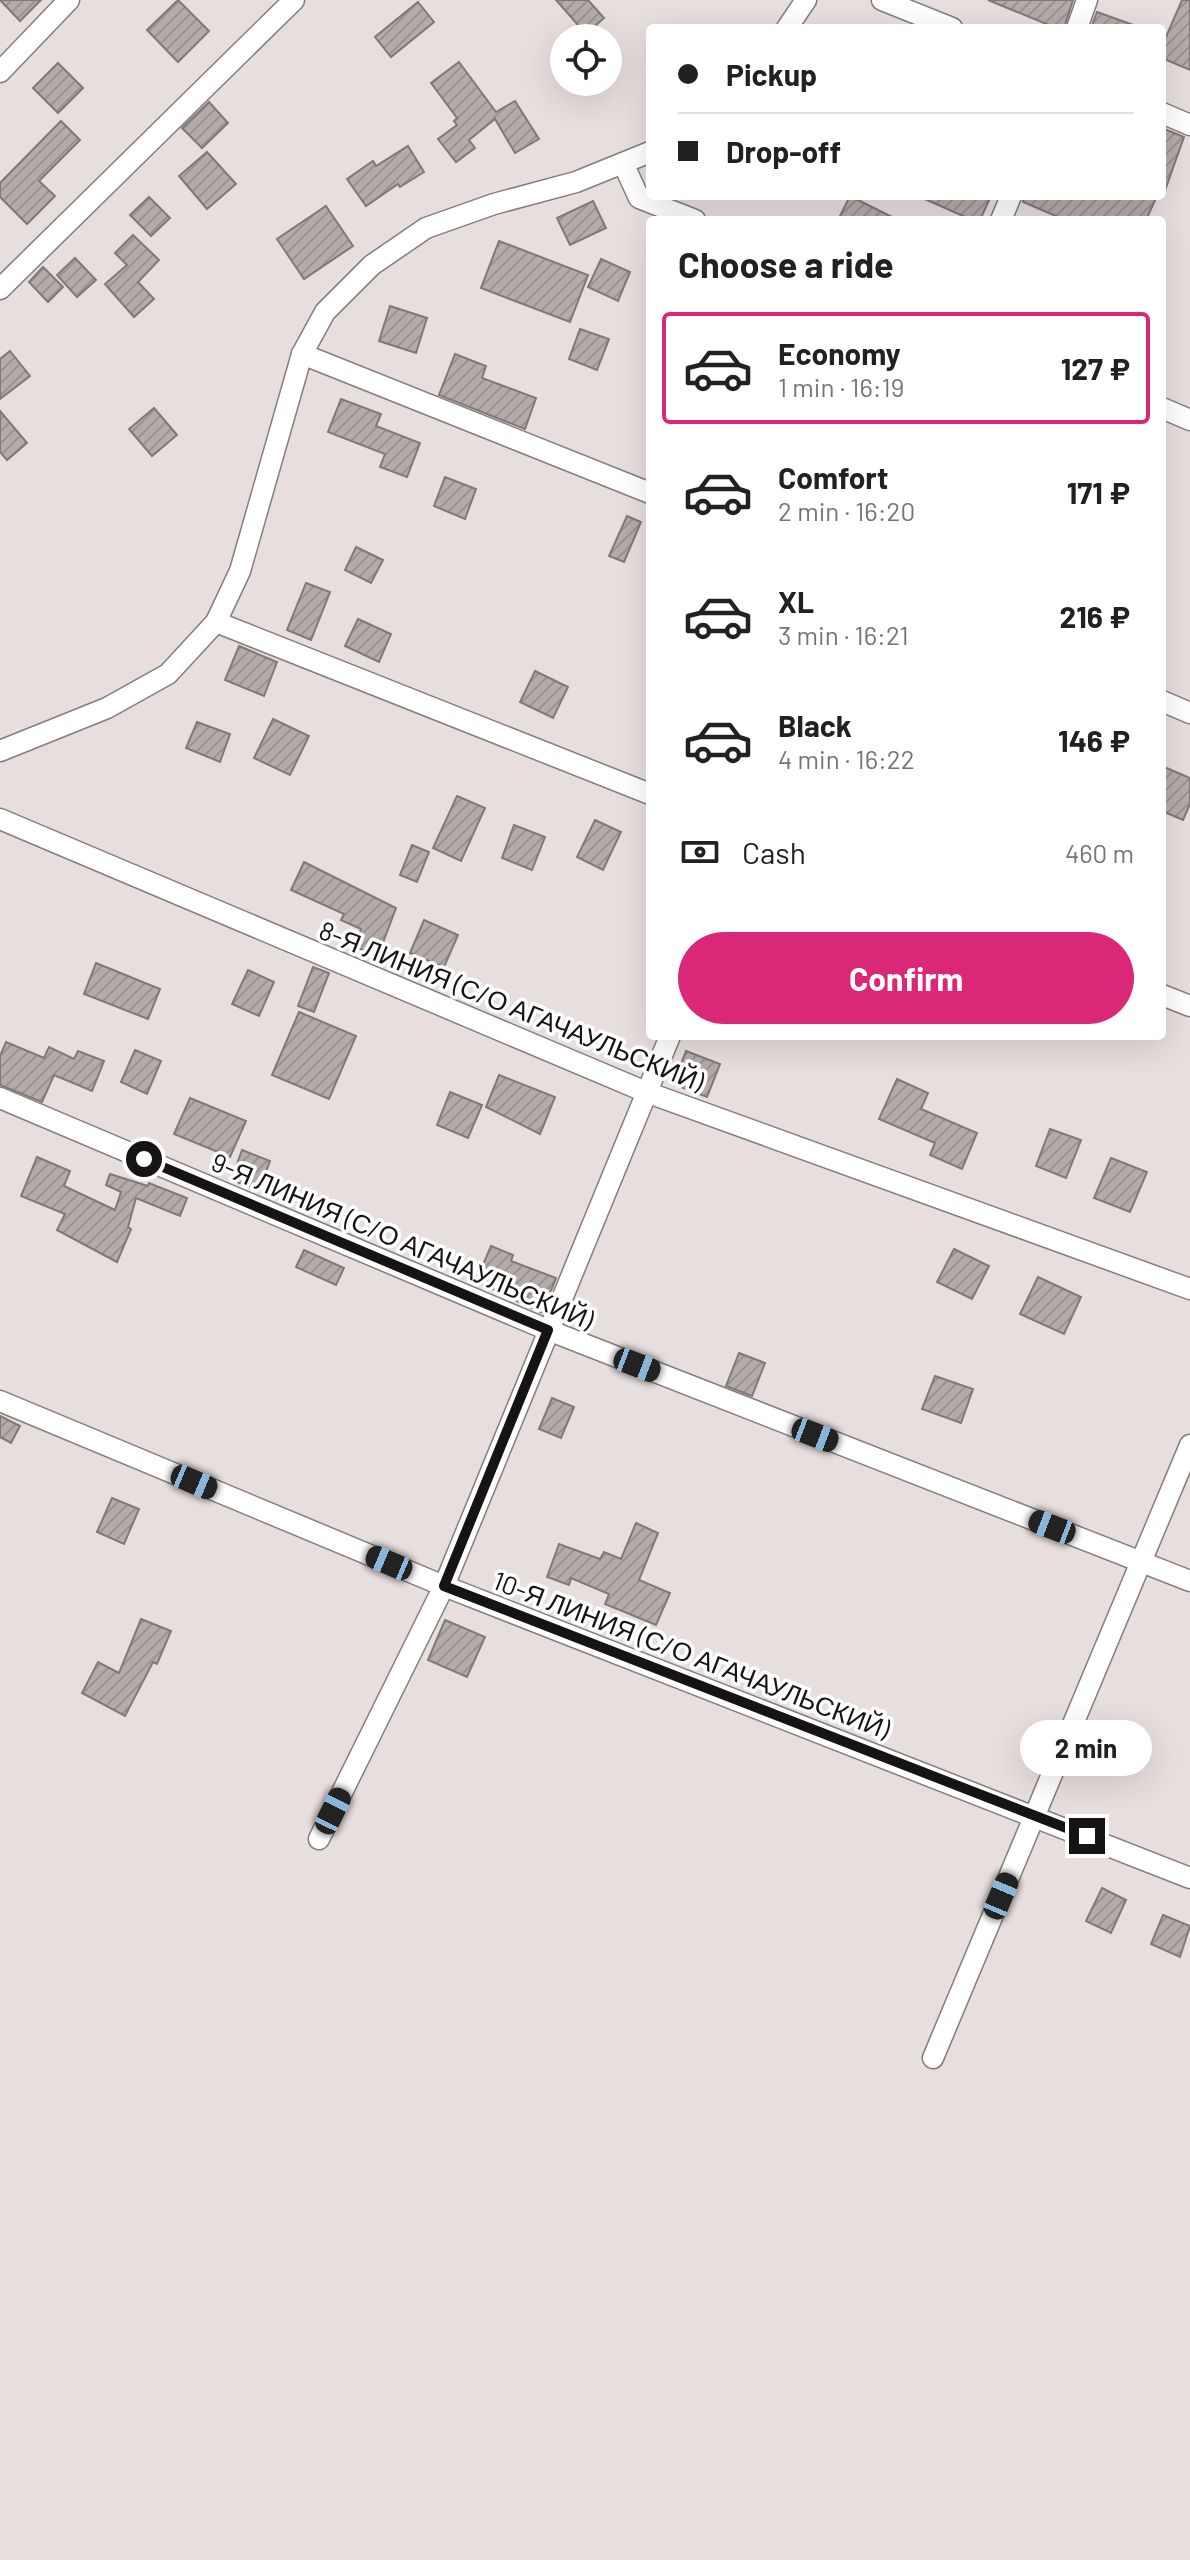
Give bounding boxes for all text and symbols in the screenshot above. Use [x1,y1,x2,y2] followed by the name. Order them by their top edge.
[550,24,622,96] map controls
[550,24,622,96] button: locate
[726,56,817,92] text: Pickup
[726,133,841,169] text: Drop-off
[678,242,894,285] text: Choose a ride
[682,332,754,404] icon: car
[778,335,901,371] text: Economy
[1061,350,1130,386] text: 127 ₽
[778,371,904,402] text: 1 min · 16:19
[682,456,754,528] icon: car
[778,459,888,495] text: Comfort
[1067,474,1130,510] text: 171 ₽
[778,495,915,526] text: 2 min · 16:20
[682,580,754,652] icon: car
[778,583,814,619] text: XL
[1060,598,1130,634] text: 216 ₽
[778,619,909,650] text: 3 min · 16:21
[682,704,754,776] icon: car
[778,707,852,743] text: Black
[1058,722,1130,758] text: 146 ₽
[778,743,915,774] text: 4 min · 16:22
[678,830,722,874] icon: cash
[742,834,806,870] text: Cash
[1065,837,1134,868] text: 460 m
[315,913,709,1097] street label: 8-Я ЛИНИЯ (С/О АГАЧАУЛЬСКИЙ)
[678,932,1134,1024] button: Confirm
[126,1141,162,1177] route start
[207,1145,599,1335] street label: 9-Я ЛИНИЯ (С/О АГАЧАУЛЬСКИЙ)
[610,1345,664,1385] car
[788,1415,842,1455] car
[167,1462,221,1502] car
[1025,1507,1079,1547] car
[362,1543,416,1583] car
[489,1564,895,1744] street label: 10-Я ЛИНИЯ (С/О АГАЧАУЛЬСКИЙ)
[1021,1720,1153,1776] callout: 2 min
[1055,1732,1117,1763] text: 2 min
[312,1784,354,1838] car
[1069,1818,1105,1854] route end
[981,1869,1021,1923] car

